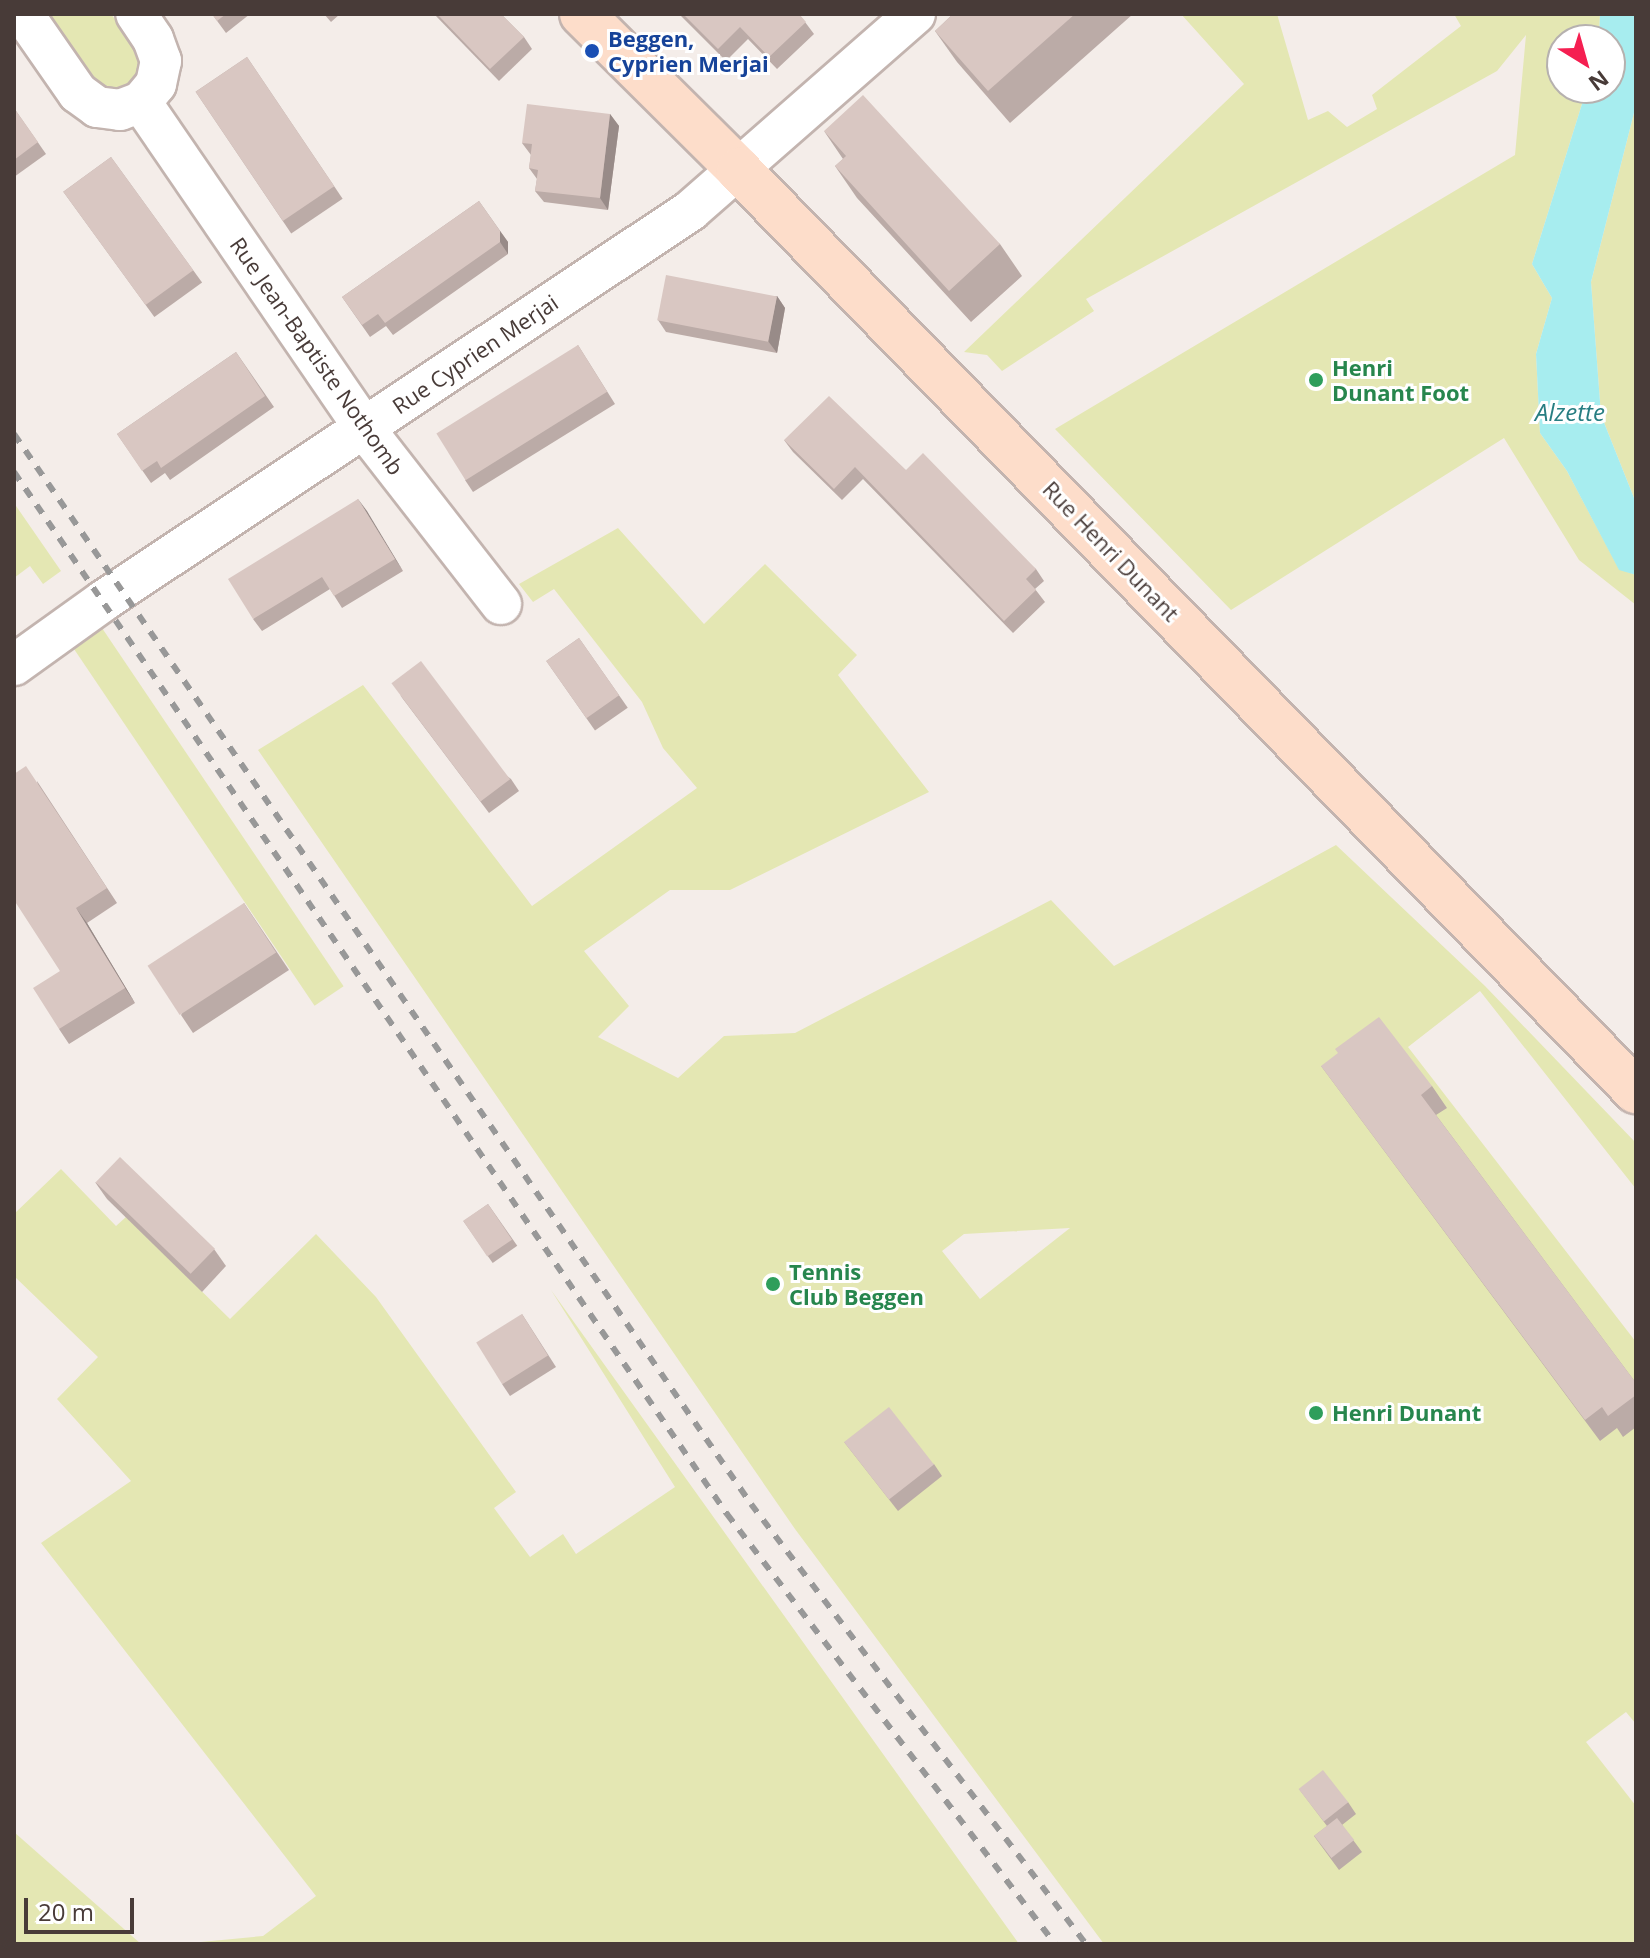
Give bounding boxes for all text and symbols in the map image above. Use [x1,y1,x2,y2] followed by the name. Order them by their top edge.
[1546,24,1626,104] north arrow
[608,25,769,76] place label: Beggen, Cyprien Merjai
[583,42,601,60] marker: Beggen, Cyprien Merjai
[1583,64,1615,99] text: N
[225,232,409,480] street label: Rue Jean-Baptiste Nothomb
[387,289,563,419] street label: Rue Cyprien Merjai
[1332,354,1469,406] place label: Henri Dunant Foot
[1307,371,1325,389] marker: Henri Dunant Foot
[1535,398,1605,426] water label: Alzette
[1038,476,1184,626] street label: Rue Henri Dunant
[789,1258,924,1310] place label: Tennis Club Beggen
[764,1275,782,1293] marker: Tennis Club Beggen
[1332,1400,1481,1426] place label: Henri Dunant
[1307,1404,1325,1422] marker: Henri Dunant
[28,1882,138,1932] scale bar
[38,1895,94,1928] text: 20 m

